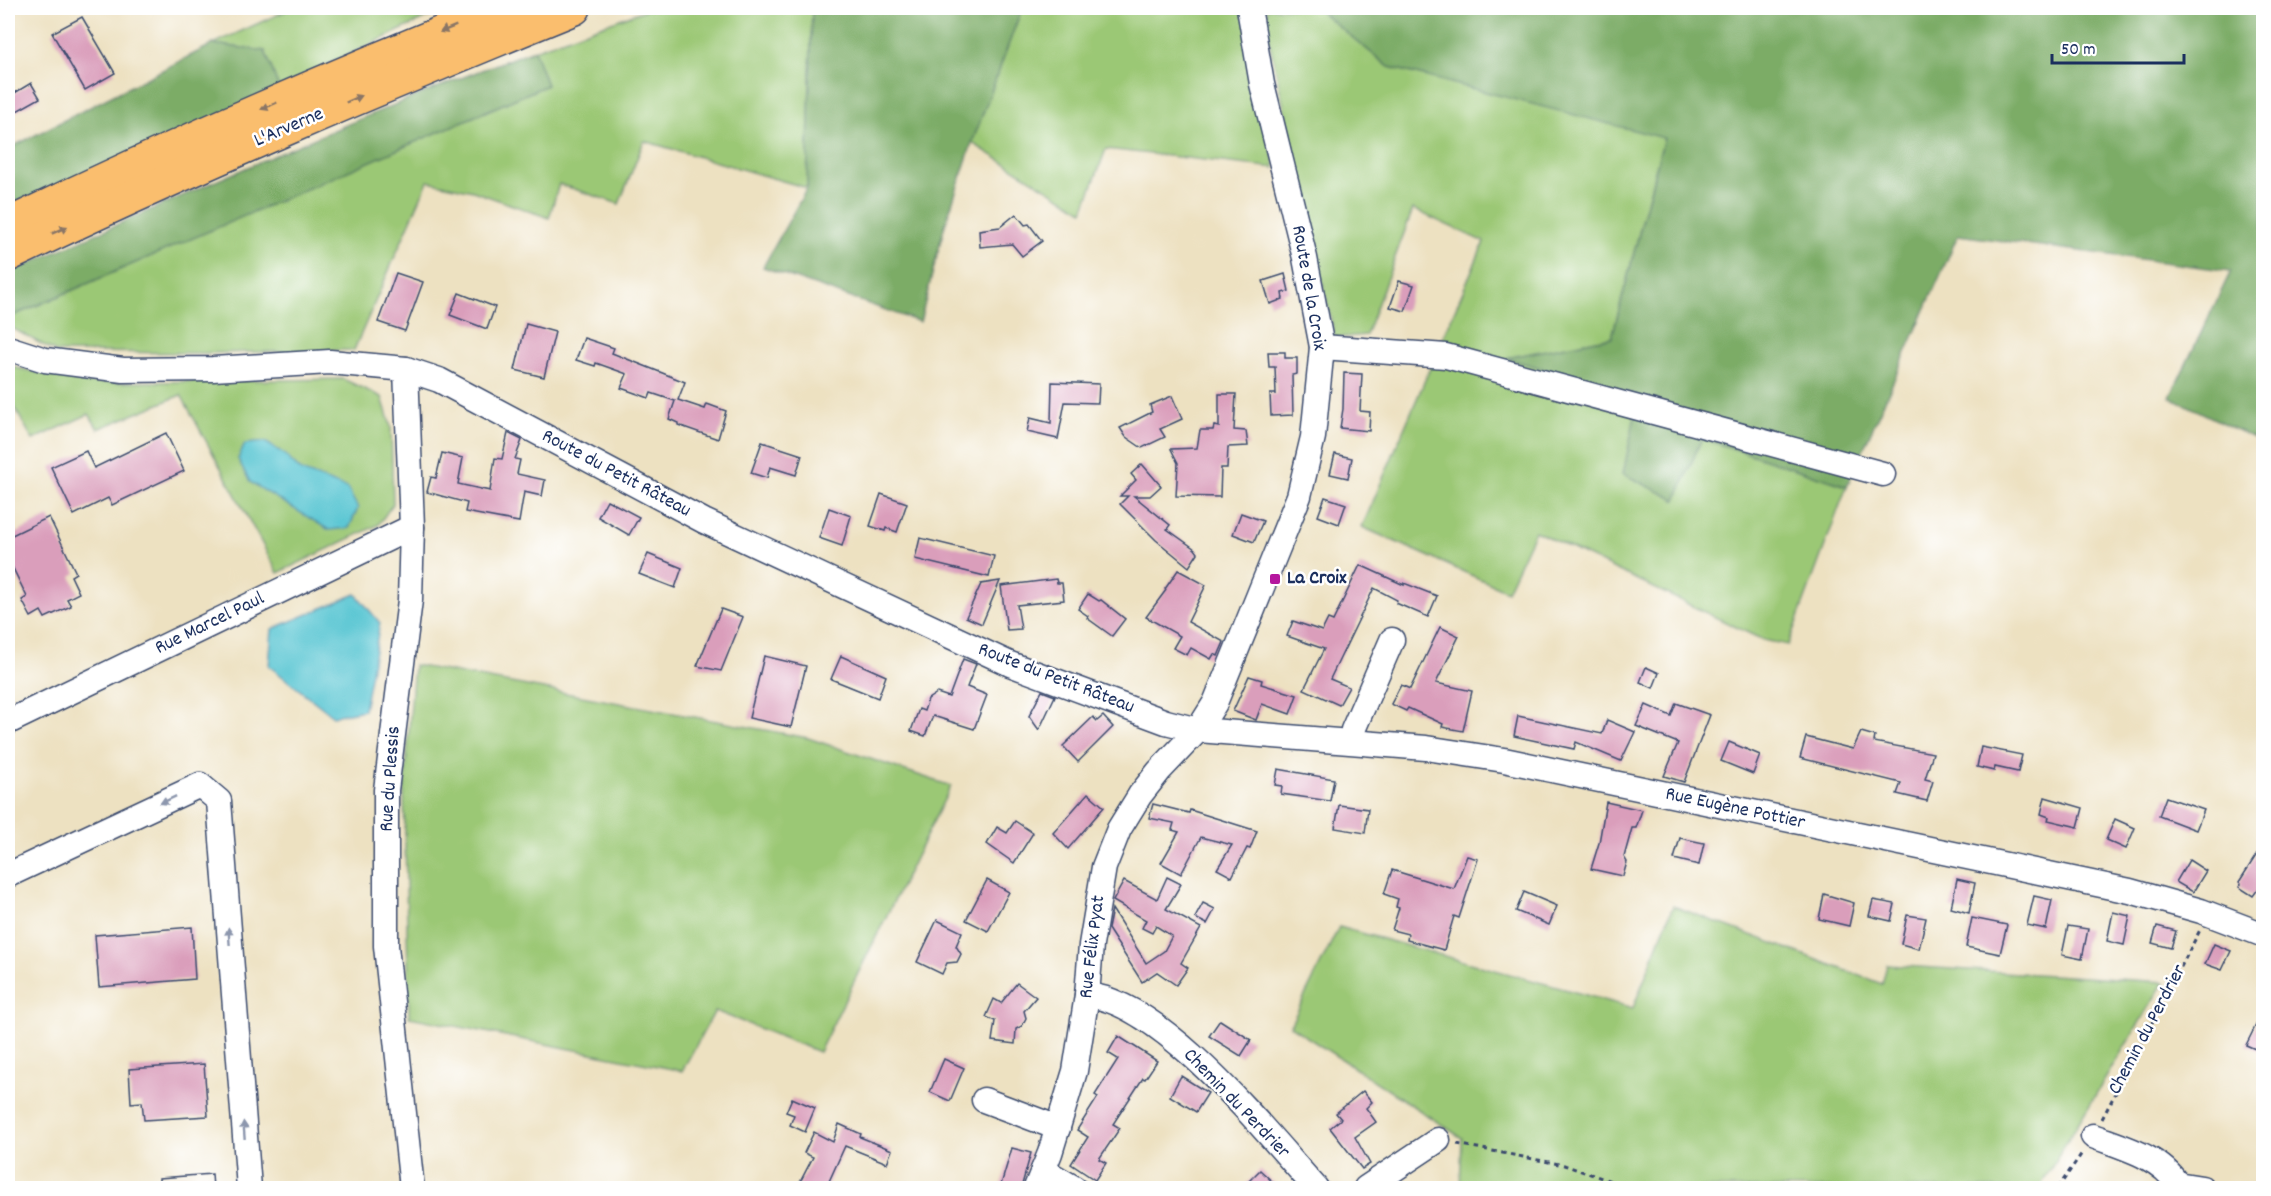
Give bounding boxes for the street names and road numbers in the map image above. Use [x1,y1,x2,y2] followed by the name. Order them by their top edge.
[250,101,328,155] street label: L'Arverne
[1283,223,1333,353] street label: Route de la Croix
[536,423,696,525] street label: Route du Petit Râteau
[151,585,270,663] street label: Rue Marcel Paul
[974,636,1138,722] street label: Route du Petit Râteau
[373,725,409,833] street label: Rue du Plessis
[1663,781,1808,838] street label: Rue Eugène Pottier
[1073,894,1113,1000] street label: Rue Félix Pyat
[2102,960,2194,1100] street label: Chemin du Perdrier
[1176,1043,1296,1166] street label: Chemin du Perdrier

